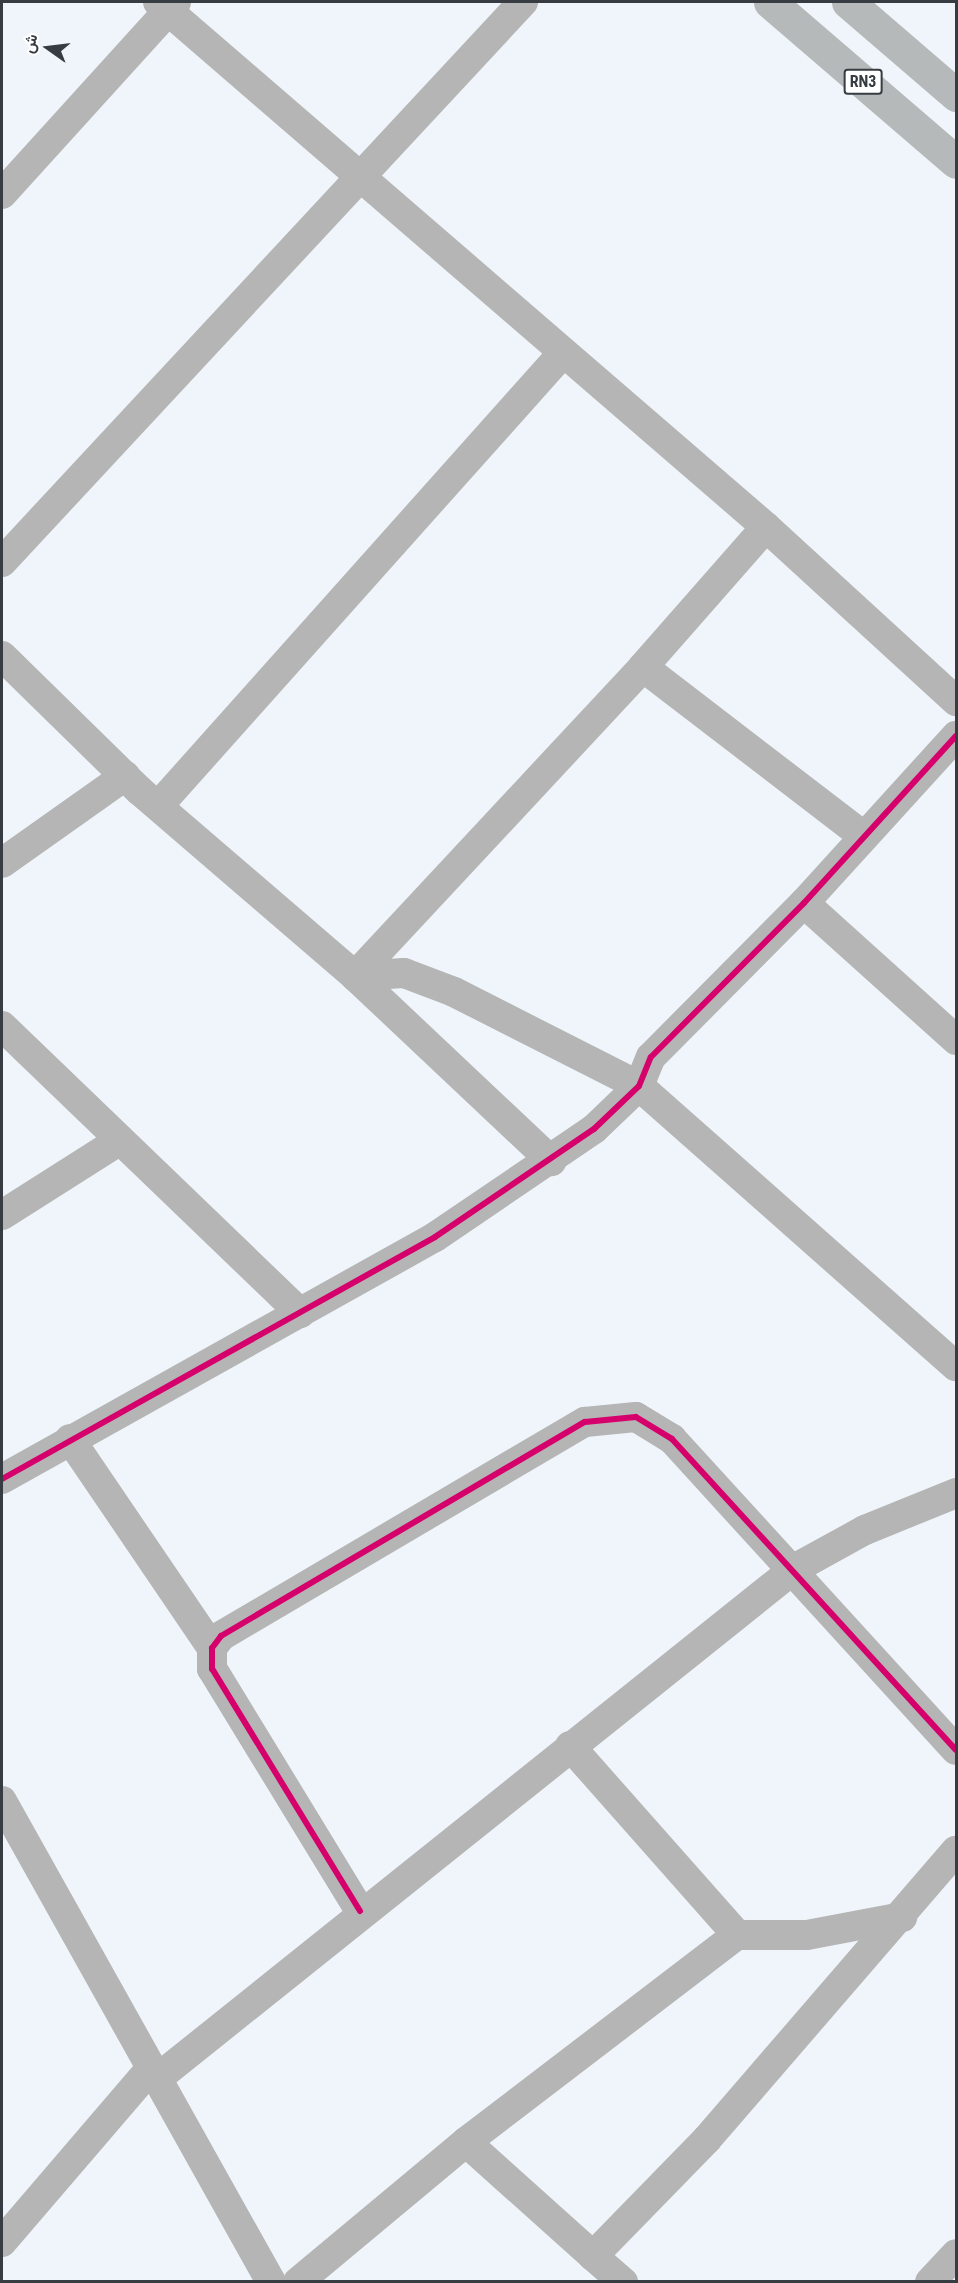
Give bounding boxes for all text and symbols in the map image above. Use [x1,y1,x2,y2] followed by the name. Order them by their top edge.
[18,18,78,78] north arrow
[19,32,42,55] text: ش
[844,69,882,95] road number: RN3

